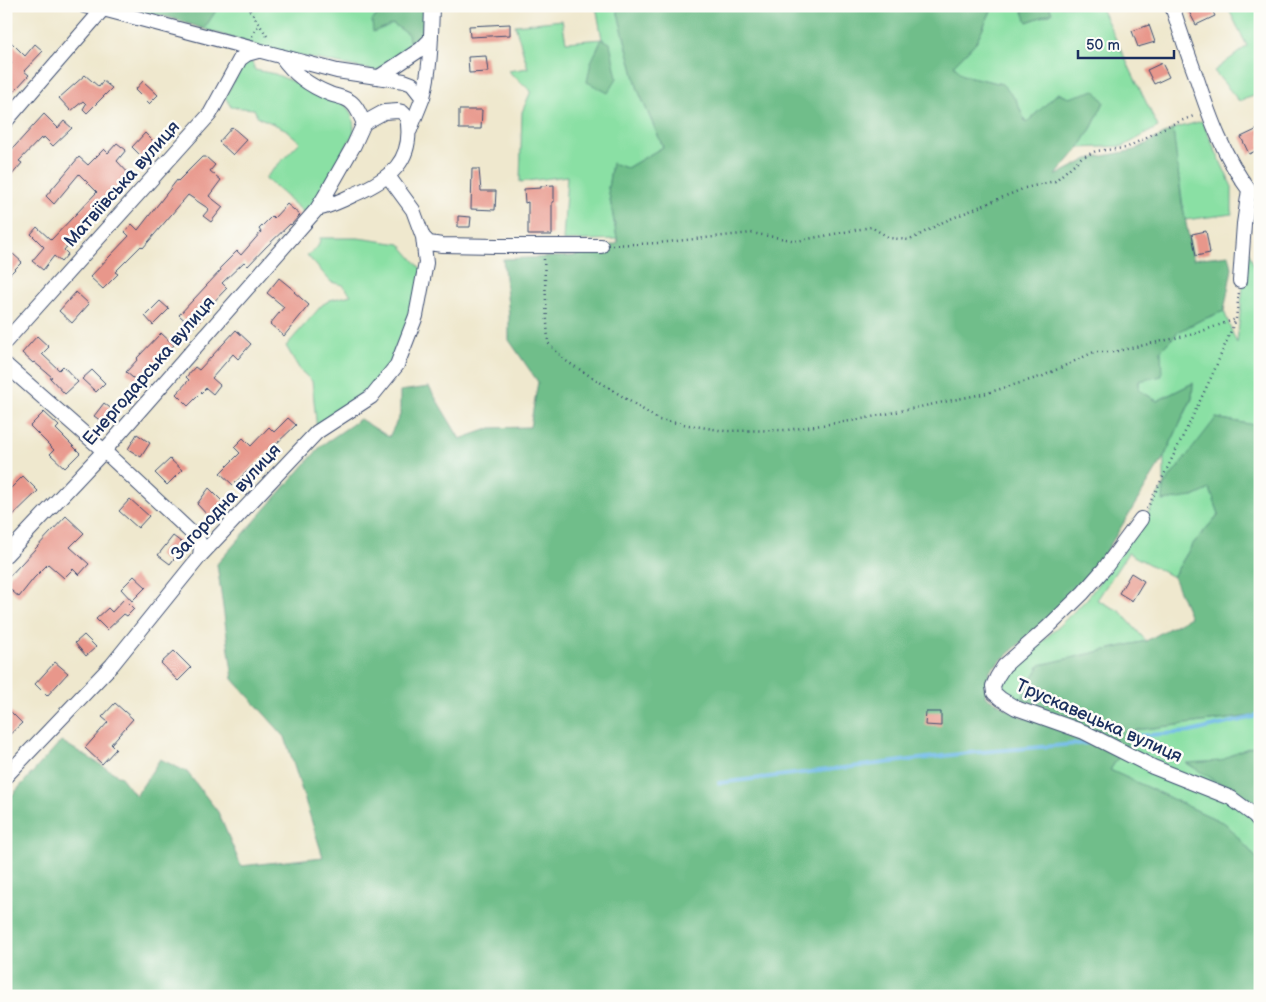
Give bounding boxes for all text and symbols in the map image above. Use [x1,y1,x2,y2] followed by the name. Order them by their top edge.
[1078,28,1175,60] scale bar
[1086,36,1120,55] text: 50 m
[60,117,184,251] street label: Матвіївська вулиця
[79,292,219,450] street label: Енергодарська вулиця
[167,439,285,565] street label: Загородна вулиця
[1013,675,1185,767] street label: Трускавецька вулиця

